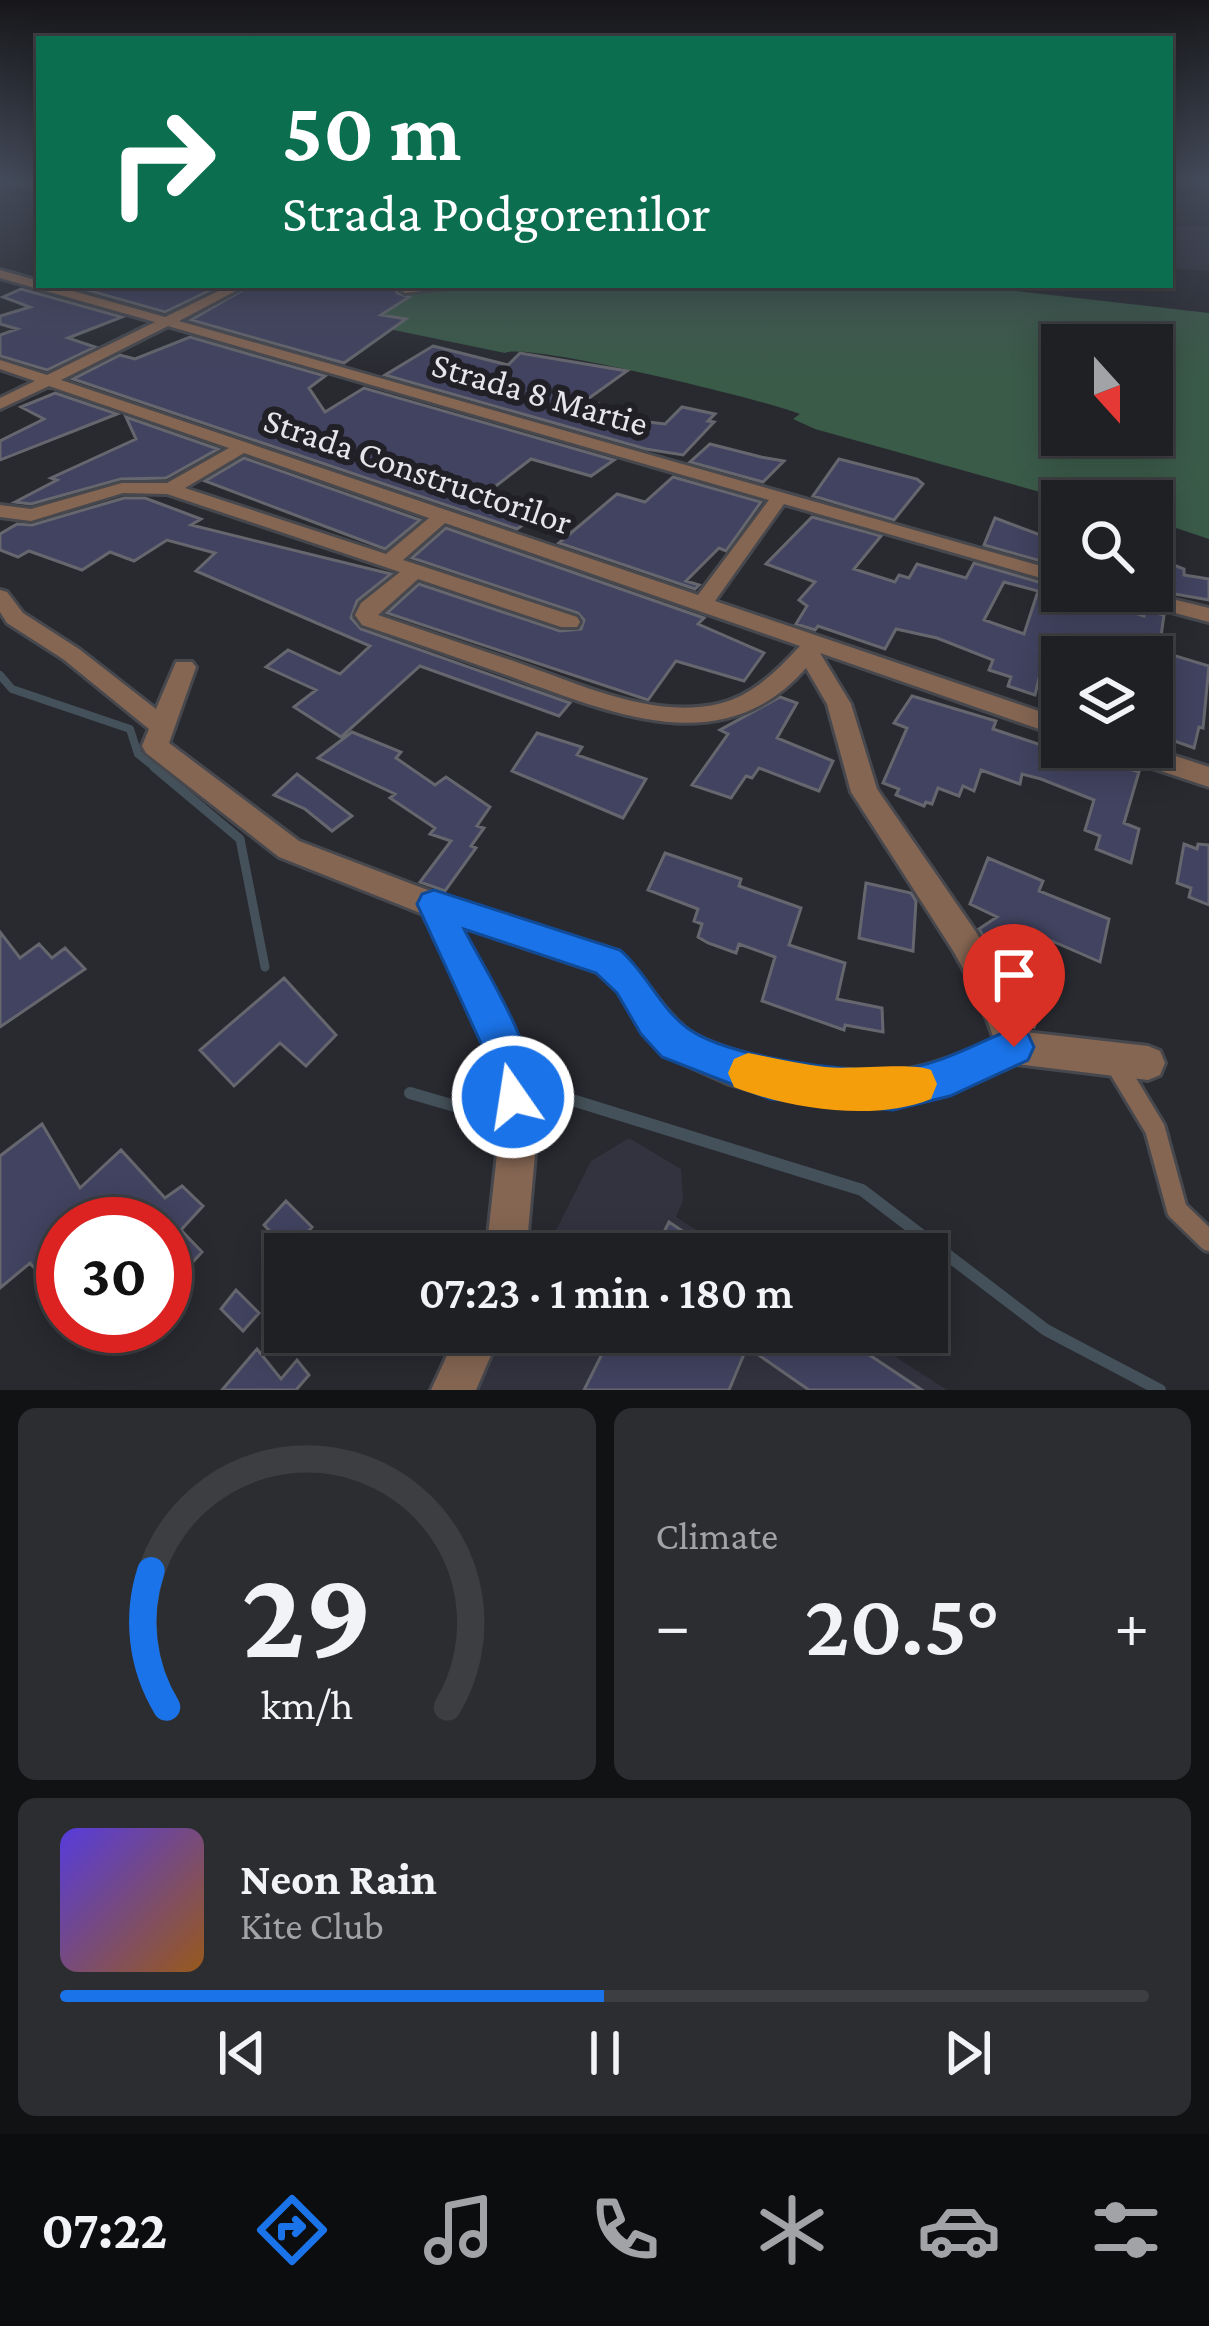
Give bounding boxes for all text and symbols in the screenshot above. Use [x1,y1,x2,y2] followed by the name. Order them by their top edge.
[84,84,240,240] icon: right
[282,85,461,178] text: 50 m
[282,183,711,243] text: Strada Podgorenilor
[1041,324,1173,456] north arrow
[1041,324,1173,768] map controls
[428,344,652,444] street label: Strada 8 Martie
[259,400,577,543] street label: Strada Constructorilor
[1041,480,1173,612] button: search
[1041,636,1173,768] button: layers
[963,924,1065,1047] pin
[981,942,1047,1008] icon: arrive
[450,1034,576,1160] position arrow
[36,1197,192,1353] speed limit sign: 30
[419,1268,793,1318] text: 07:23 · 1 min · 180 m
[656,1514,778,1557] text: Climate
[241,1544,372,1683] text: 29
[805,1574,1000,1674] text: 20.5°
[656,1588,690,1661] text: −
[1114,1588,1149,1661] text: +
[261,1681,353,1728] text: km/h
[240,1854,437,1904] text: Neon Rain
[240,1904,384,1947] text: Kite Club
[209,2020,275,2086] icon: previous
[572,2020,638,2086] icon: pause
[935,2020,1001,2086] icon: next
[250,2188,334,2272] icon: directions
[417,2188,501,2272] icon: music
[583,2188,667,2272] icon: phone
[750,2188,834,2272] icon: climate
[917,2188,1001,2272] icon: car
[1084,2188,1168,2272] icon: filters
[41,2200,167,2260] text: 07:22

